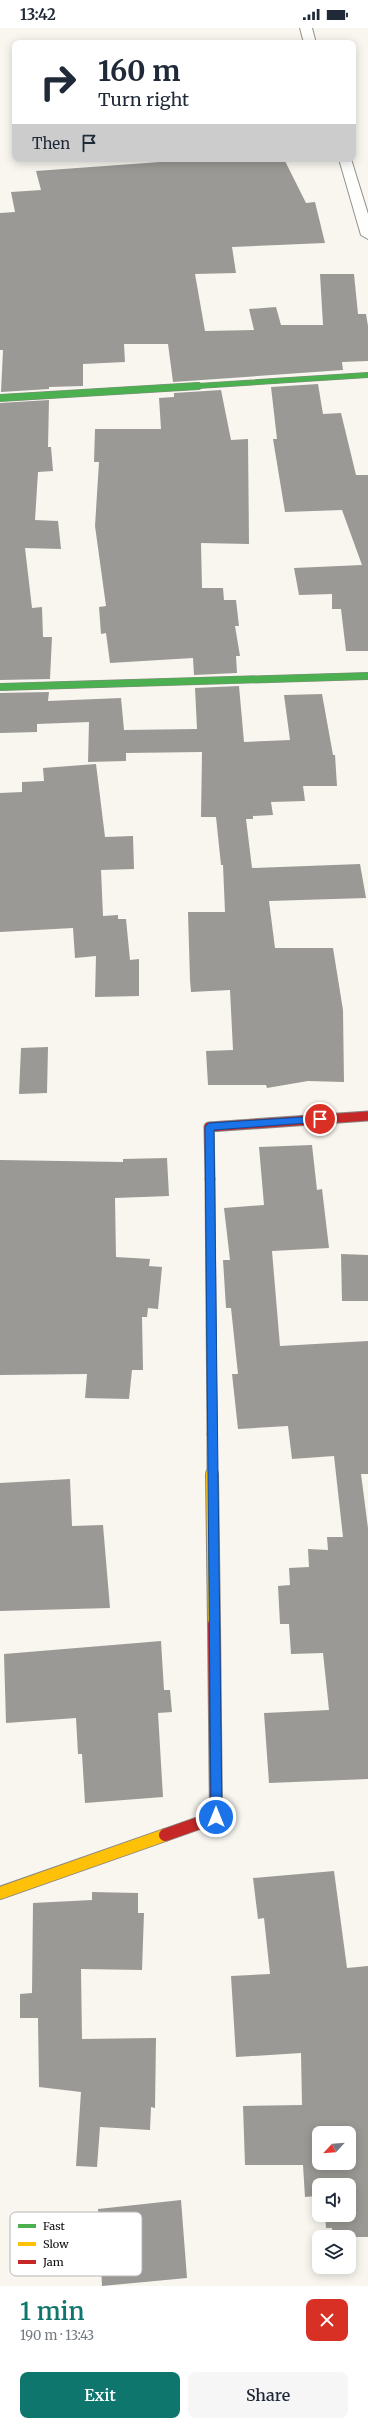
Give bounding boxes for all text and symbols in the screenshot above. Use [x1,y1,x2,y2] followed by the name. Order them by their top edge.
[20,5,56,24] text: 13:42
[98,53,180,89] text: 160 m
[32,56,84,108] icon: right
[98,88,189,111] text: Turn right
[78,132,100,154] icon: arrive
[32,134,70,153] text: Then
[303,1102,337,1136] pin
[309,1108,331,1130] icon: arrive
[195,1796,237,1838] position arrow
[312,2126,356,2170] north arrow
[312,2126,356,2274] map controls
[312,2178,356,2222] button: sound
[10,2212,142,2276] legend
[43,2219,66,2233] text: Fast
[312,2230,356,2274] button: layers
[43,2237,69,2251] text: Slow
[42,2255,64,2269] text: Jam
[20,2296,85,2327] text: 1 min
[306,2299,348,2341] button: close
[20,2327,94,2344] text: 190 m · 13:43
[20,2372,180,2418] button: Exit
[188,2372,348,2418] button: Share

